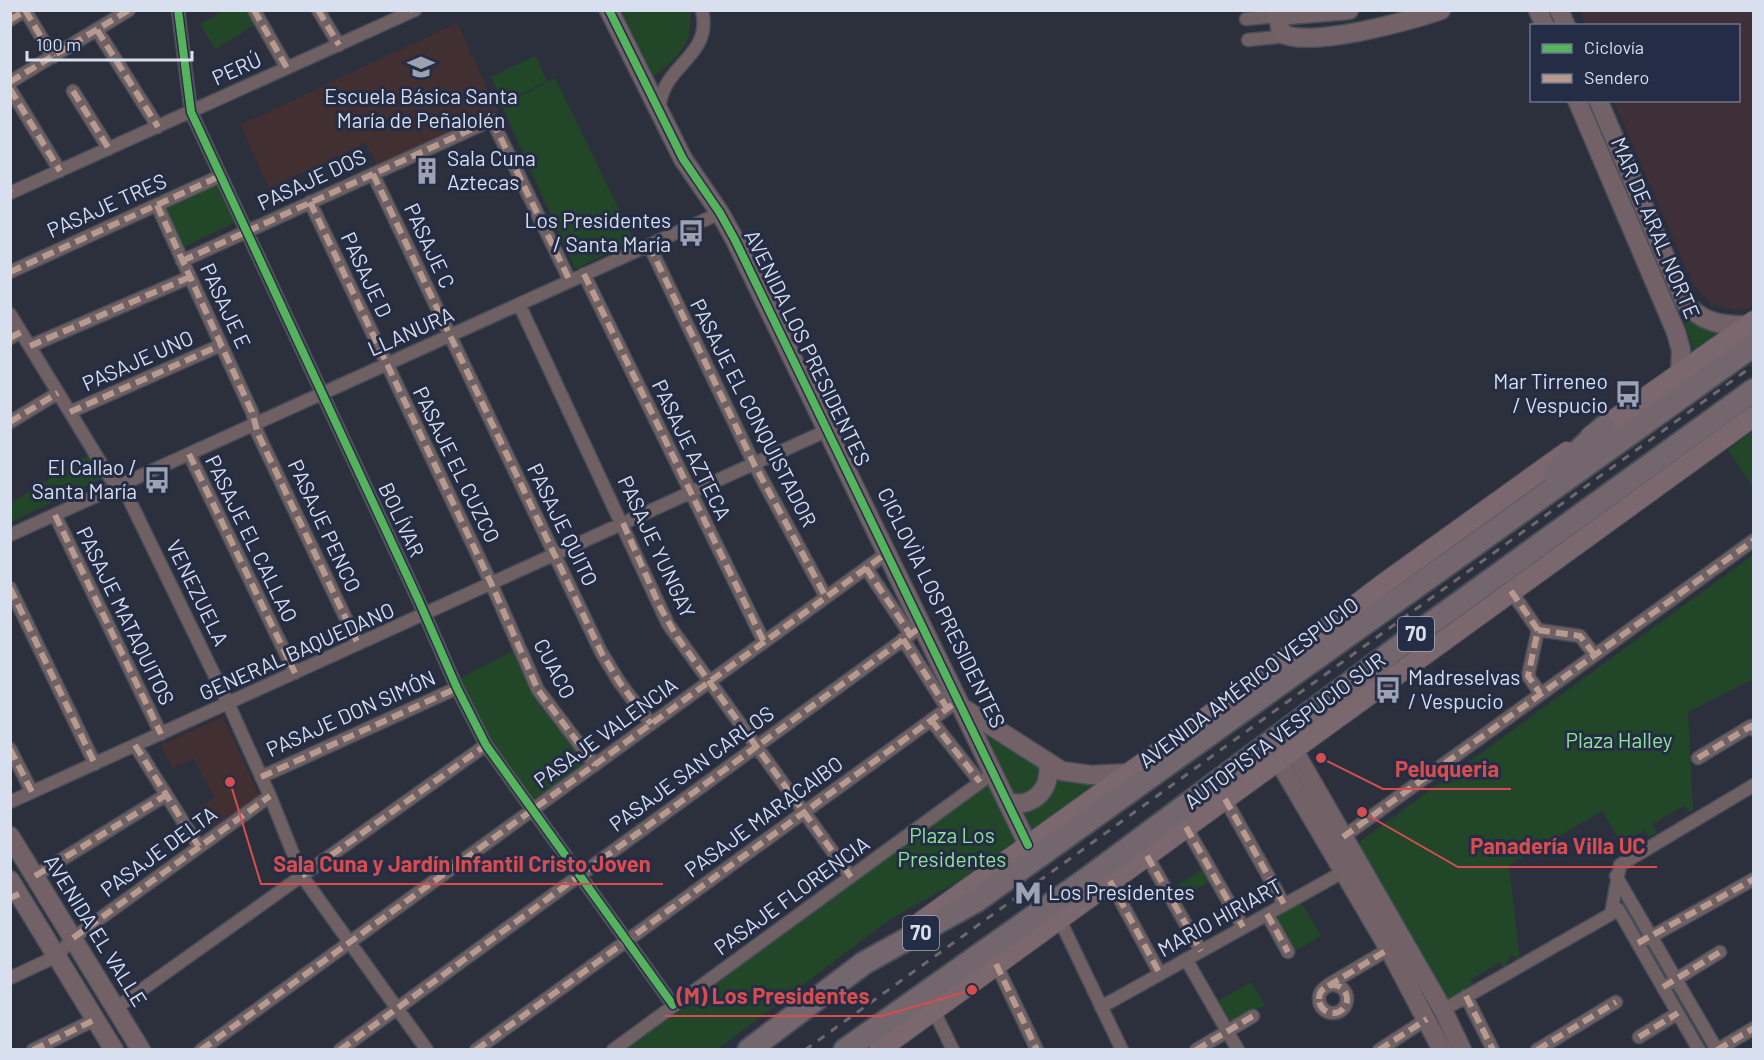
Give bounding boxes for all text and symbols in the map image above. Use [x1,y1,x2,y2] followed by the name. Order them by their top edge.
[27,24,192,62] scale bar
[1530,24,1740,102] legend
[36,33,81,55] text: 100 m
[1584,36,1644,58] text: Ciclovía
[208,46,265,90] street label: PERÚ
[406,52,436,82] school or university icon: Escuela Básica Santa María de Peñalolén
[1584,66,1649,88] text: Sendero
[324,83,518,132] place label: Escuela Básica Santa María de Peñalolén
[1607,133,1706,322] street label: MAR DE ARAL NORTE
[253,143,369,215] street label: PASAJE DOS
[447,145,536,194] place label: Sala Cuna Aztecas
[412,156,442,186] building icon: Sala Cuna Aztecas
[43,167,170,242] street label: PASAJE TRES
[400,199,461,292] street label: PASAJE C
[524,207,671,256] place label: Los Presidentes / Santa María
[676,218,706,248] bus stop icon: Los Presidentes / Santa María
[740,225,876,469] street label: AVENIDA LOS PRESIDENTES
[337,228,398,321] street label: PASAJE D
[196,259,257,352] street label: PASAJE E
[686,294,823,530] street label: PASAJE EL CONQUISTADOR
[363,300,458,361] street label: LLANURA
[78,324,197,395] street label: PASAJE UNO
[1493,368,1608,417] place label: Mar Tirreneo / Vespucio
[648,375,737,524] street label: PASAJE AZTECA
[1613,379,1643,409] bus stop icon: Mar Tirreneo / Vespucio
[409,382,506,547] street label: PASAJE EL CUZCO
[201,451,304,626] street label: PASAJE EL CALLAO
[32,454,137,503] place label: El Callao / Santa María
[284,455,367,596] street label: PASAJE PENCO
[523,459,604,590] street label: PASAJE QUITO
[142,465,172,495] bus stop icon: El Callao / Santa María
[613,471,701,622] street label: PASAJE YUNGAY
[374,478,431,561] street label: BOLÍVAR
[873,483,1012,732] street label: CICLOVÌA LOS PRESIDENTES
[72,522,180,709] street label: PASAJE MATAQUITOS
[162,535,235,650] street label: VENEZUELA
[1133,591,1363,773] street label: AVENIDA AMÉRICO VESPUCIO
[195,596,398,705] street label: GENERAL BAQUEDANO
[1398,617,1434,651] road number: 70
[529,634,582,703] street label: CUACO
[1179,646,1389,813] street label: AUTOPISTA VESPUCIO SUR
[262,664,439,761] street label: PASAJE DON SIMÓN
[1408,664,1520,713] place label: Madreselvas / Vespucio
[528,671,682,792] street label: PASAJE VALENCIA
[1373,675,1403,705] bus stop icon: Madreselvas / Vespucio
[604,700,778,836] street label: PASAJE SAN CARLOS
[1566,727,1673,752] park label: Plaza Halley
[1383,749,1511,789] callout: Peluqueria
[679,750,847,882] street label: PASAJE MARACAIBO
[1395,755,1499,781] text: Peluqueria
[95,800,221,901] street label: PASAJE DELTA
[898,822,1006,871] park label: Plaza Los Presidentes
[1458,827,1657,867] callout: Panadería Villa UC
[709,830,874,960] street label: PASAJE FLORENCIA
[1470,832,1646,858] text: Panadería Villa UC
[261,844,663,884] callout: Sala Cuna y Jardín Infantil Cristo Joven
[40,850,153,1011] street label: AVENIDA EL VALLE
[273,850,651,876] text: Sala Cuna y Jardín Infantil Cristo Joven
[1153,872,1286,961] street label: MARIO HIRIART
[1013,878,1043,908] metro station icon: Los Presidentes
[1048,879,1195,904] place label: Los Presidentes
[903,916,939,950] road number: 70
[665,976,882,1016] callout: (M) Los Presidentes
[675,982,870,1008] text: (M) Los Presidentes

